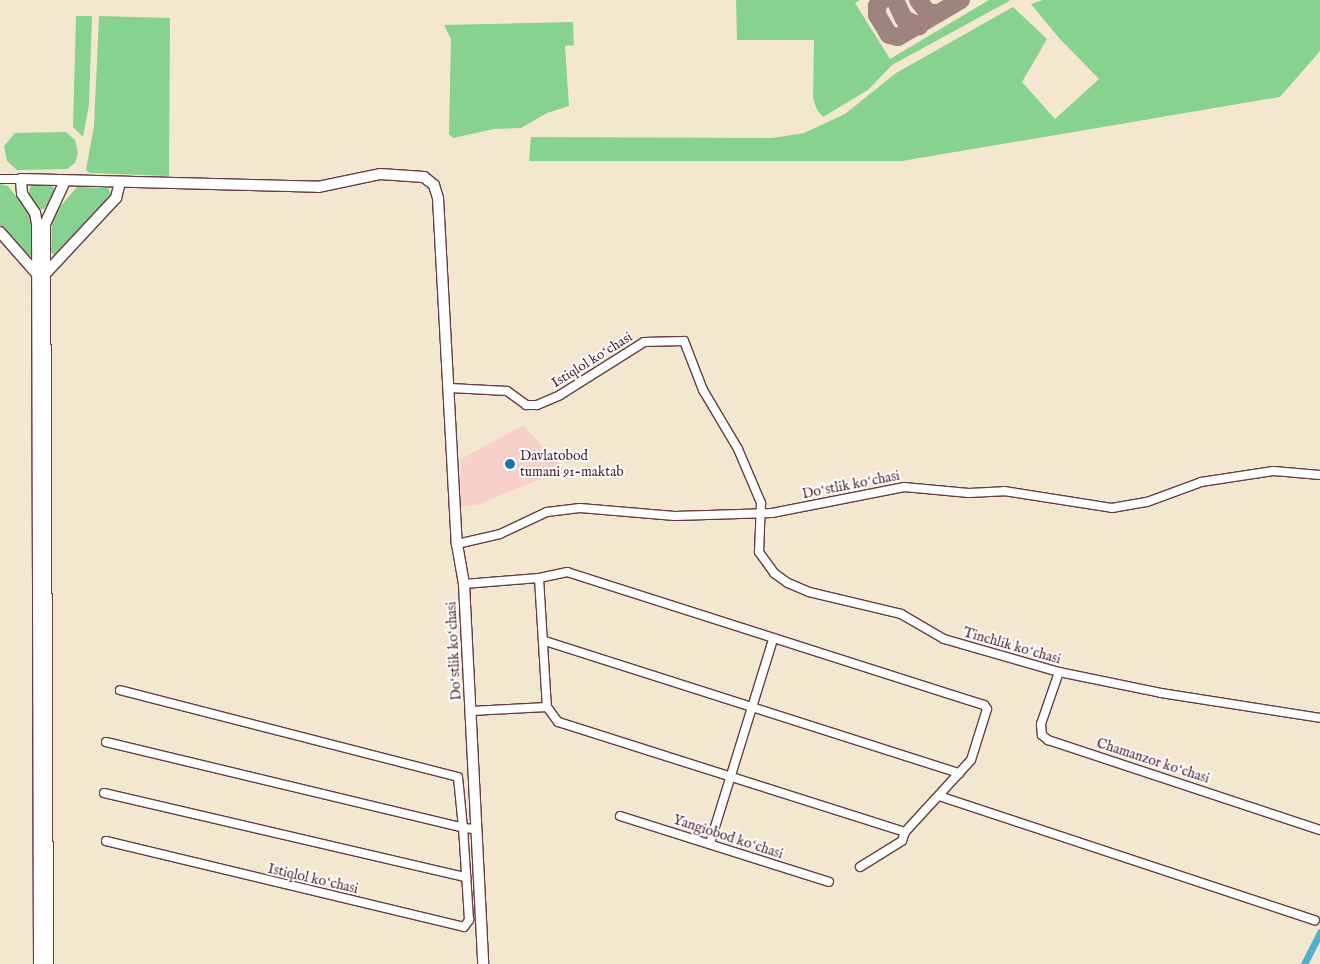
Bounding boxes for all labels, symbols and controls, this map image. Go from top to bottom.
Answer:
street label: Istiqlol koʻchasi [548,328,636,392]
place label: Davlatobod tumani 91-maktab [520,448,624,481]
marker: Davlatobod tumani 91-maktab [504,458,516,470]
street label: Doʻstlik koʻchasi [801,467,901,503]
street label: Doʻstlik koʻchasi [443,601,465,701]
street label: Tinchlik koʻchasi [961,624,1063,668]
street label: Chamanzor koʻchasi [1094,735,1212,787]
street label: Yangiobod koʻchasi [671,811,785,863]
street label: Istiqlol koʻchasi [266,860,360,898]

